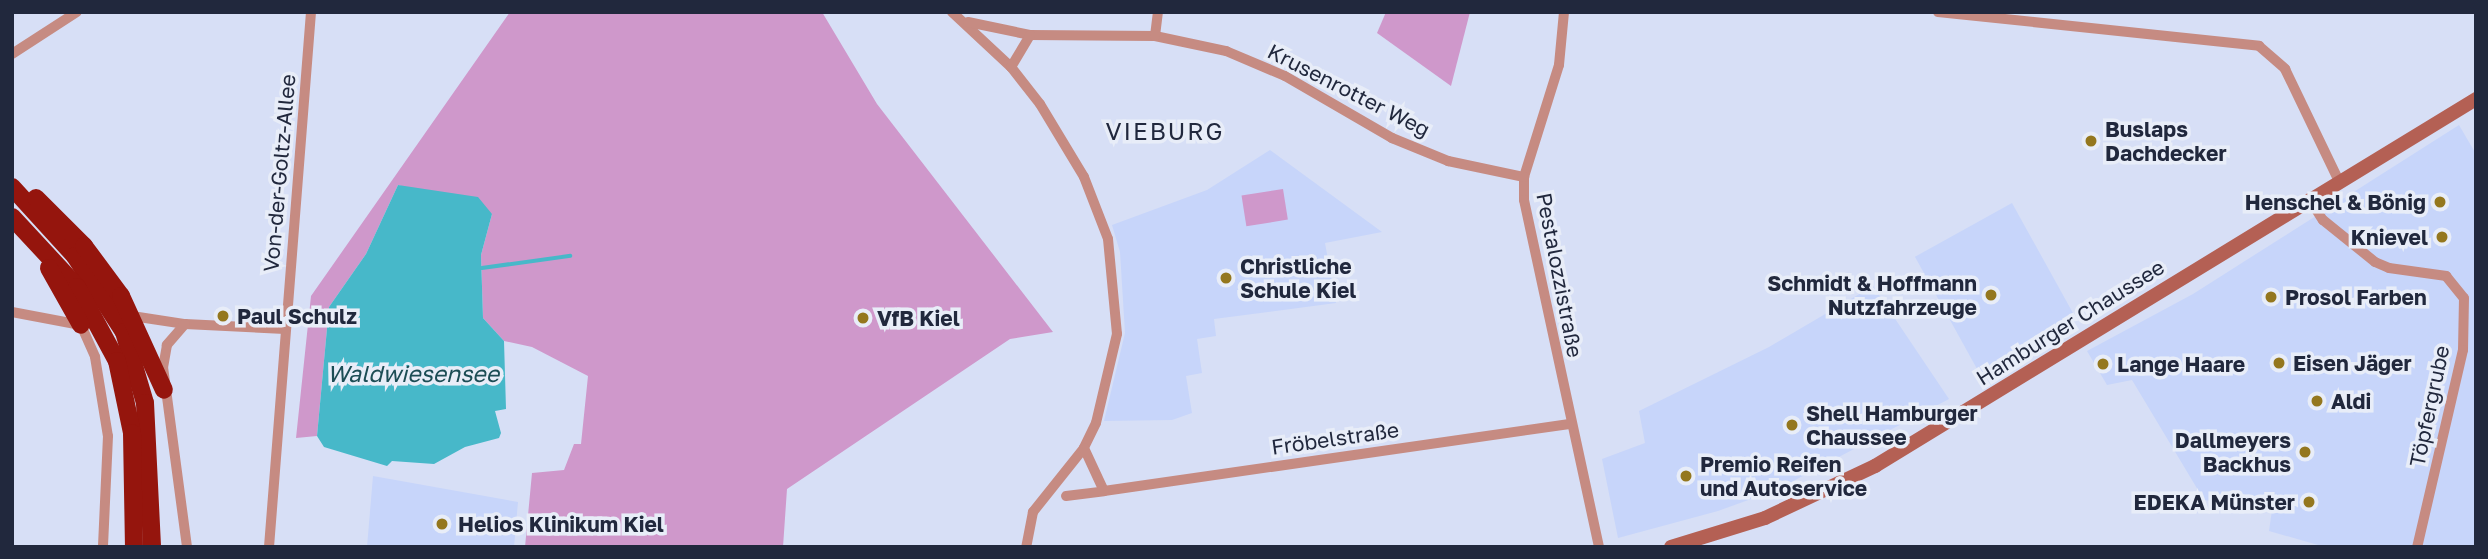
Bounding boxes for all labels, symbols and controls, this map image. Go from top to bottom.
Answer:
street label: Krusenrotter Weg [1264,38,1434,142]
street label: Von-der-Goltz-Allee [258,73,300,273]
place label: Buslaps Dachdecker [2105,116,2227,166]
district label: VIEBURG [1106,117,1224,145]
marker: Buslaps Dachdecker [2083,133,2099,149]
place label: Henschel & Bönig [2245,189,2426,215]
street label: Pestalozzistraße [1532,191,1588,359]
marker: Henschel & Bönig [2432,194,2448,210]
place label: Knievel [2351,224,2428,250]
marker: Knievel [2434,229,2450,245]
place label: Christliche Schule Kiel [1240,253,1356,303]
street label: Hamburger Chaussee [1971,254,2169,390]
marker: Christliche Schule Kiel [1218,270,1234,286]
place label: Schmidt & Hoffmann Nutzfahrzeuge [1767,270,1977,320]
place label: Prosol Farben [2285,284,2427,310]
marker: Schmidt & Hoffmann Nutzfahrzeuge [1983,287,1999,303]
marker: Prosol Farben [2263,289,2279,305]
place label: Paul Schulz [237,303,357,329]
place label: VfB Kiel [877,305,960,331]
marker: Paul Schulz [215,308,231,324]
marker: VfB Kiel [855,310,871,326]
street label: Töpfergrube [2404,343,2454,469]
place label: Eisen Jäger [2293,350,2412,376]
place label: Lange Haare [2117,351,2245,377]
marker: Eisen Jäger [2271,355,2287,371]
marker: Lange Haare [2095,356,2111,372]
water label: Waldwiesensee [327,359,499,387]
place label: Aldi [2331,388,2371,414]
marker: Aldi [2309,393,2325,409]
place label: Shell Hamburger Chaussee [1806,400,1978,450]
street label: Fröbelstraße [1270,417,1400,459]
marker: Shell Hamburger Chaussee [1784,417,1800,433]
place label: Dallmeyers Backhus [2175,427,2291,477]
marker: Dallmeyers Backhus [2297,444,2313,460]
place label: Premio Reifen und Autoservice [1700,451,1867,501]
marker: Premio Reifen und Autoservice [1678,468,1694,484]
place label: EDEKA Münster [2134,489,2295,515]
marker: EDEKA Münster [2301,494,2317,510]
place label: Helios Klinikum Kiel [458,511,664,537]
marker: Helios Klinikum Kiel [432,514,452,534]

